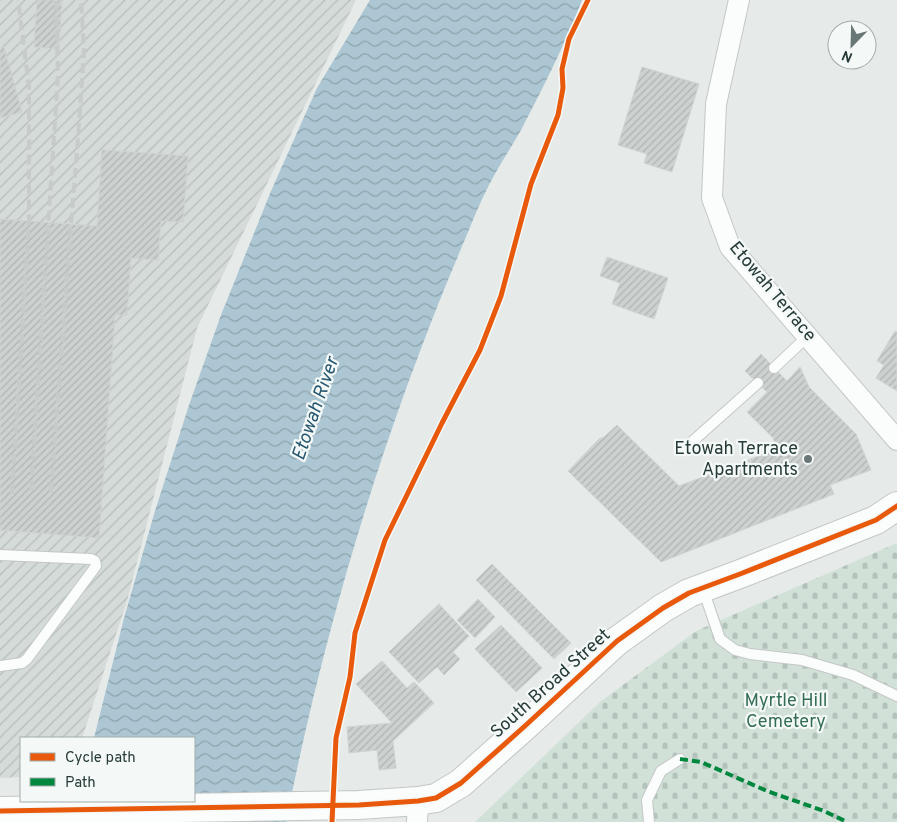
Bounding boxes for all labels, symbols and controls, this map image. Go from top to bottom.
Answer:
north arrow [827,20,877,70]
text: N [840,46,855,65]
street label: Etowah Terrace [723,237,821,347]
water label: Etowah River [287,353,345,464]
place label: Etowah Terrace Apartments [674,438,798,482]
marker: Etowah Terrace Apartments [802,453,814,465]
street label: South Broad Street [486,624,616,744]
park label: Myrtle Hill Cemetery [744,690,828,734]
legend [20,737,195,802]
text: Cycle path [65,749,136,768]
text: Path [65,774,96,793]

